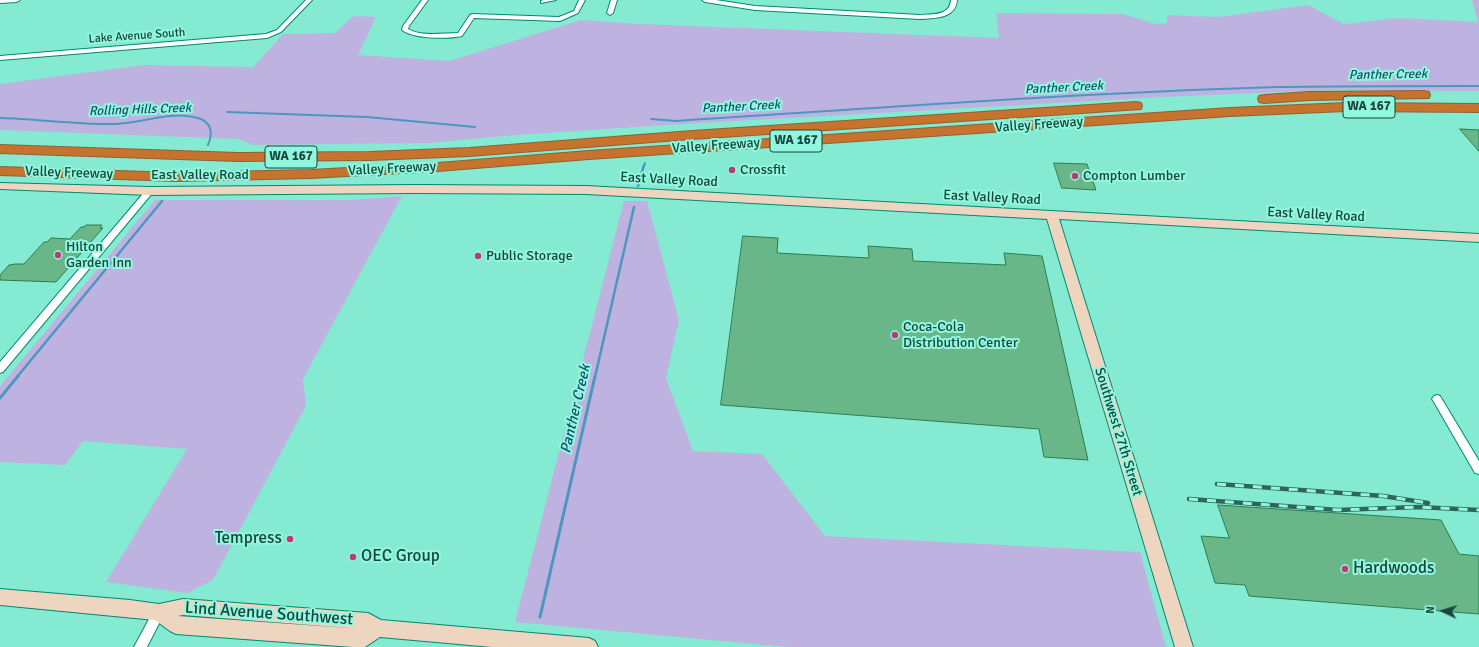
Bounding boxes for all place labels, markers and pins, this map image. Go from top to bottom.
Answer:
place label: Crossfit [740,162,786,178]
marker: Crossfit [727,165,737,175]
place label: Compton Lumber [1083,168,1185,184]
marker: Compton Lumber [1070,171,1080,181]
place label: Hilton Garden Inn [66,239,132,272]
place label: Public Storage [486,248,573,264]
marker: Hilton Garden Inn [53,250,63,260]
marker: Public Storage [473,251,483,261]
place label: Coca-Cola Distribution Center [903,319,1018,352]
marker: Coca-Cola Distribution Center [890,330,900,340]
place label: Tempress [215,529,282,549]
marker: Tempress [285,534,295,544]
place label: OEC Group [361,547,440,567]
marker: OEC Group [348,552,358,562]
place label: Hardwoods [1353,559,1434,579]
marker: Hardwoods [1340,564,1350,574]

